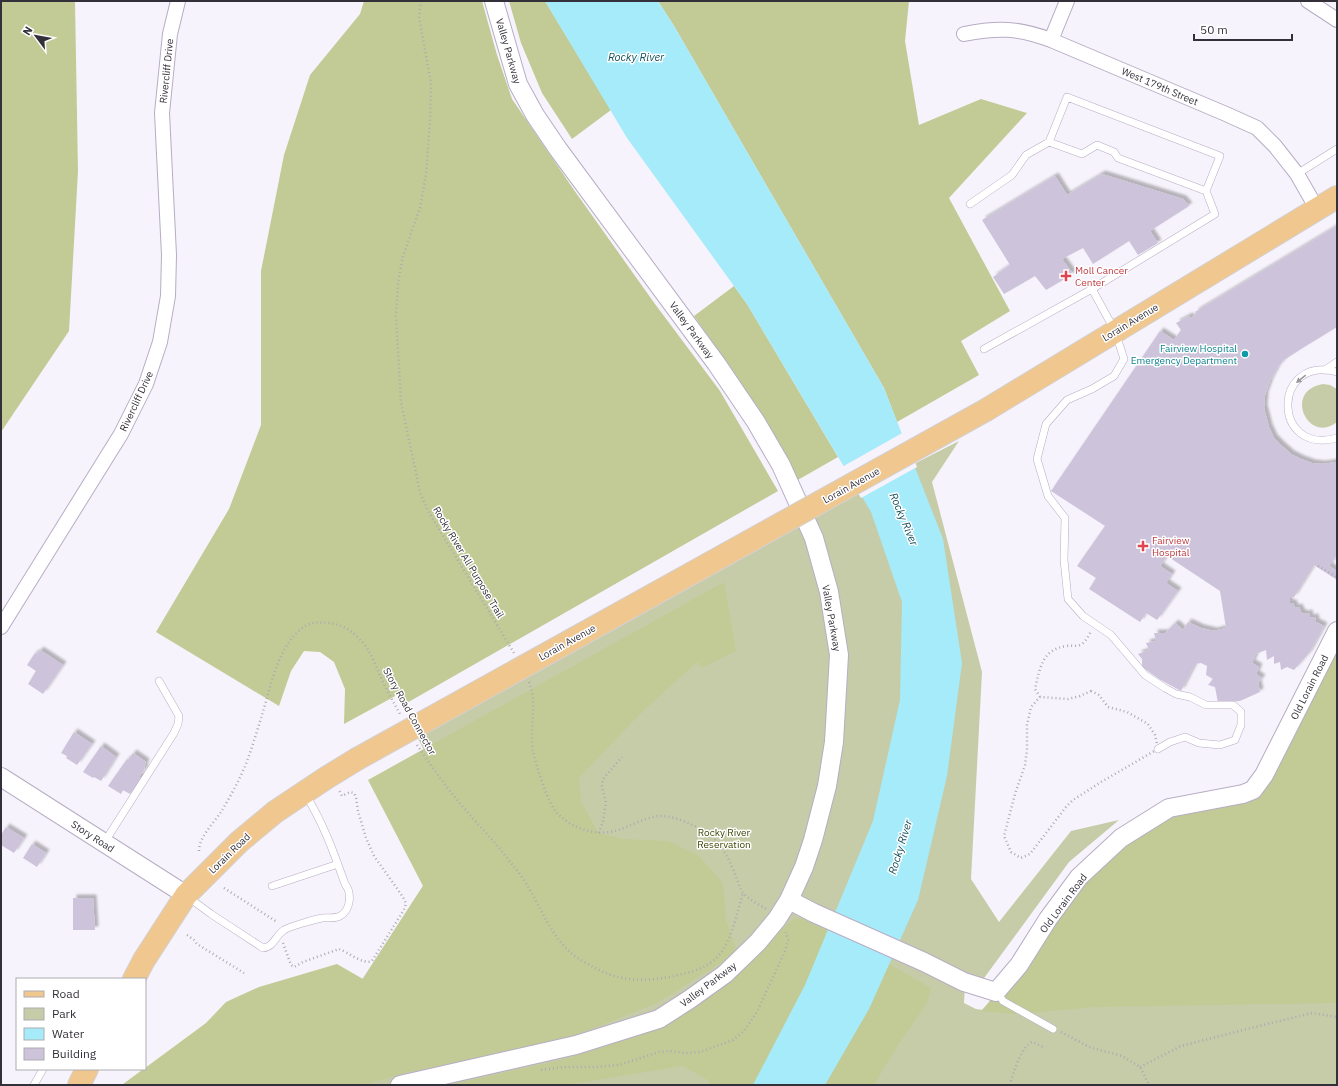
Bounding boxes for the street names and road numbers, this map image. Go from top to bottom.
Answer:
street label: Valley Parkway [493,17,524,85]
street label: Rivercliff Drive [157,37,176,104]
street label: West 179th Street [1120,64,1200,109]
street label: Valley Parkway [667,299,717,361]
street label: Lorain Avenue [1100,300,1161,344]
street label: Rivercliff Drive [117,368,156,433]
street label: Lorain Avenue [820,464,883,506]
street label: Rocky River All Purpose Trail [430,504,507,621]
street label: Valley Parkway [819,584,844,652]
street label: Lorain Avenue [536,621,599,663]
street label: Old Lorain Road [1288,653,1331,722]
street label: Story Road Connector [380,665,439,757]
street label: Story Road [69,818,117,855]
street label: Lorain Road [206,830,253,876]
street label: Old Lorain Road [1037,871,1090,936]
street label: Valley Parkway [677,959,739,1010]

